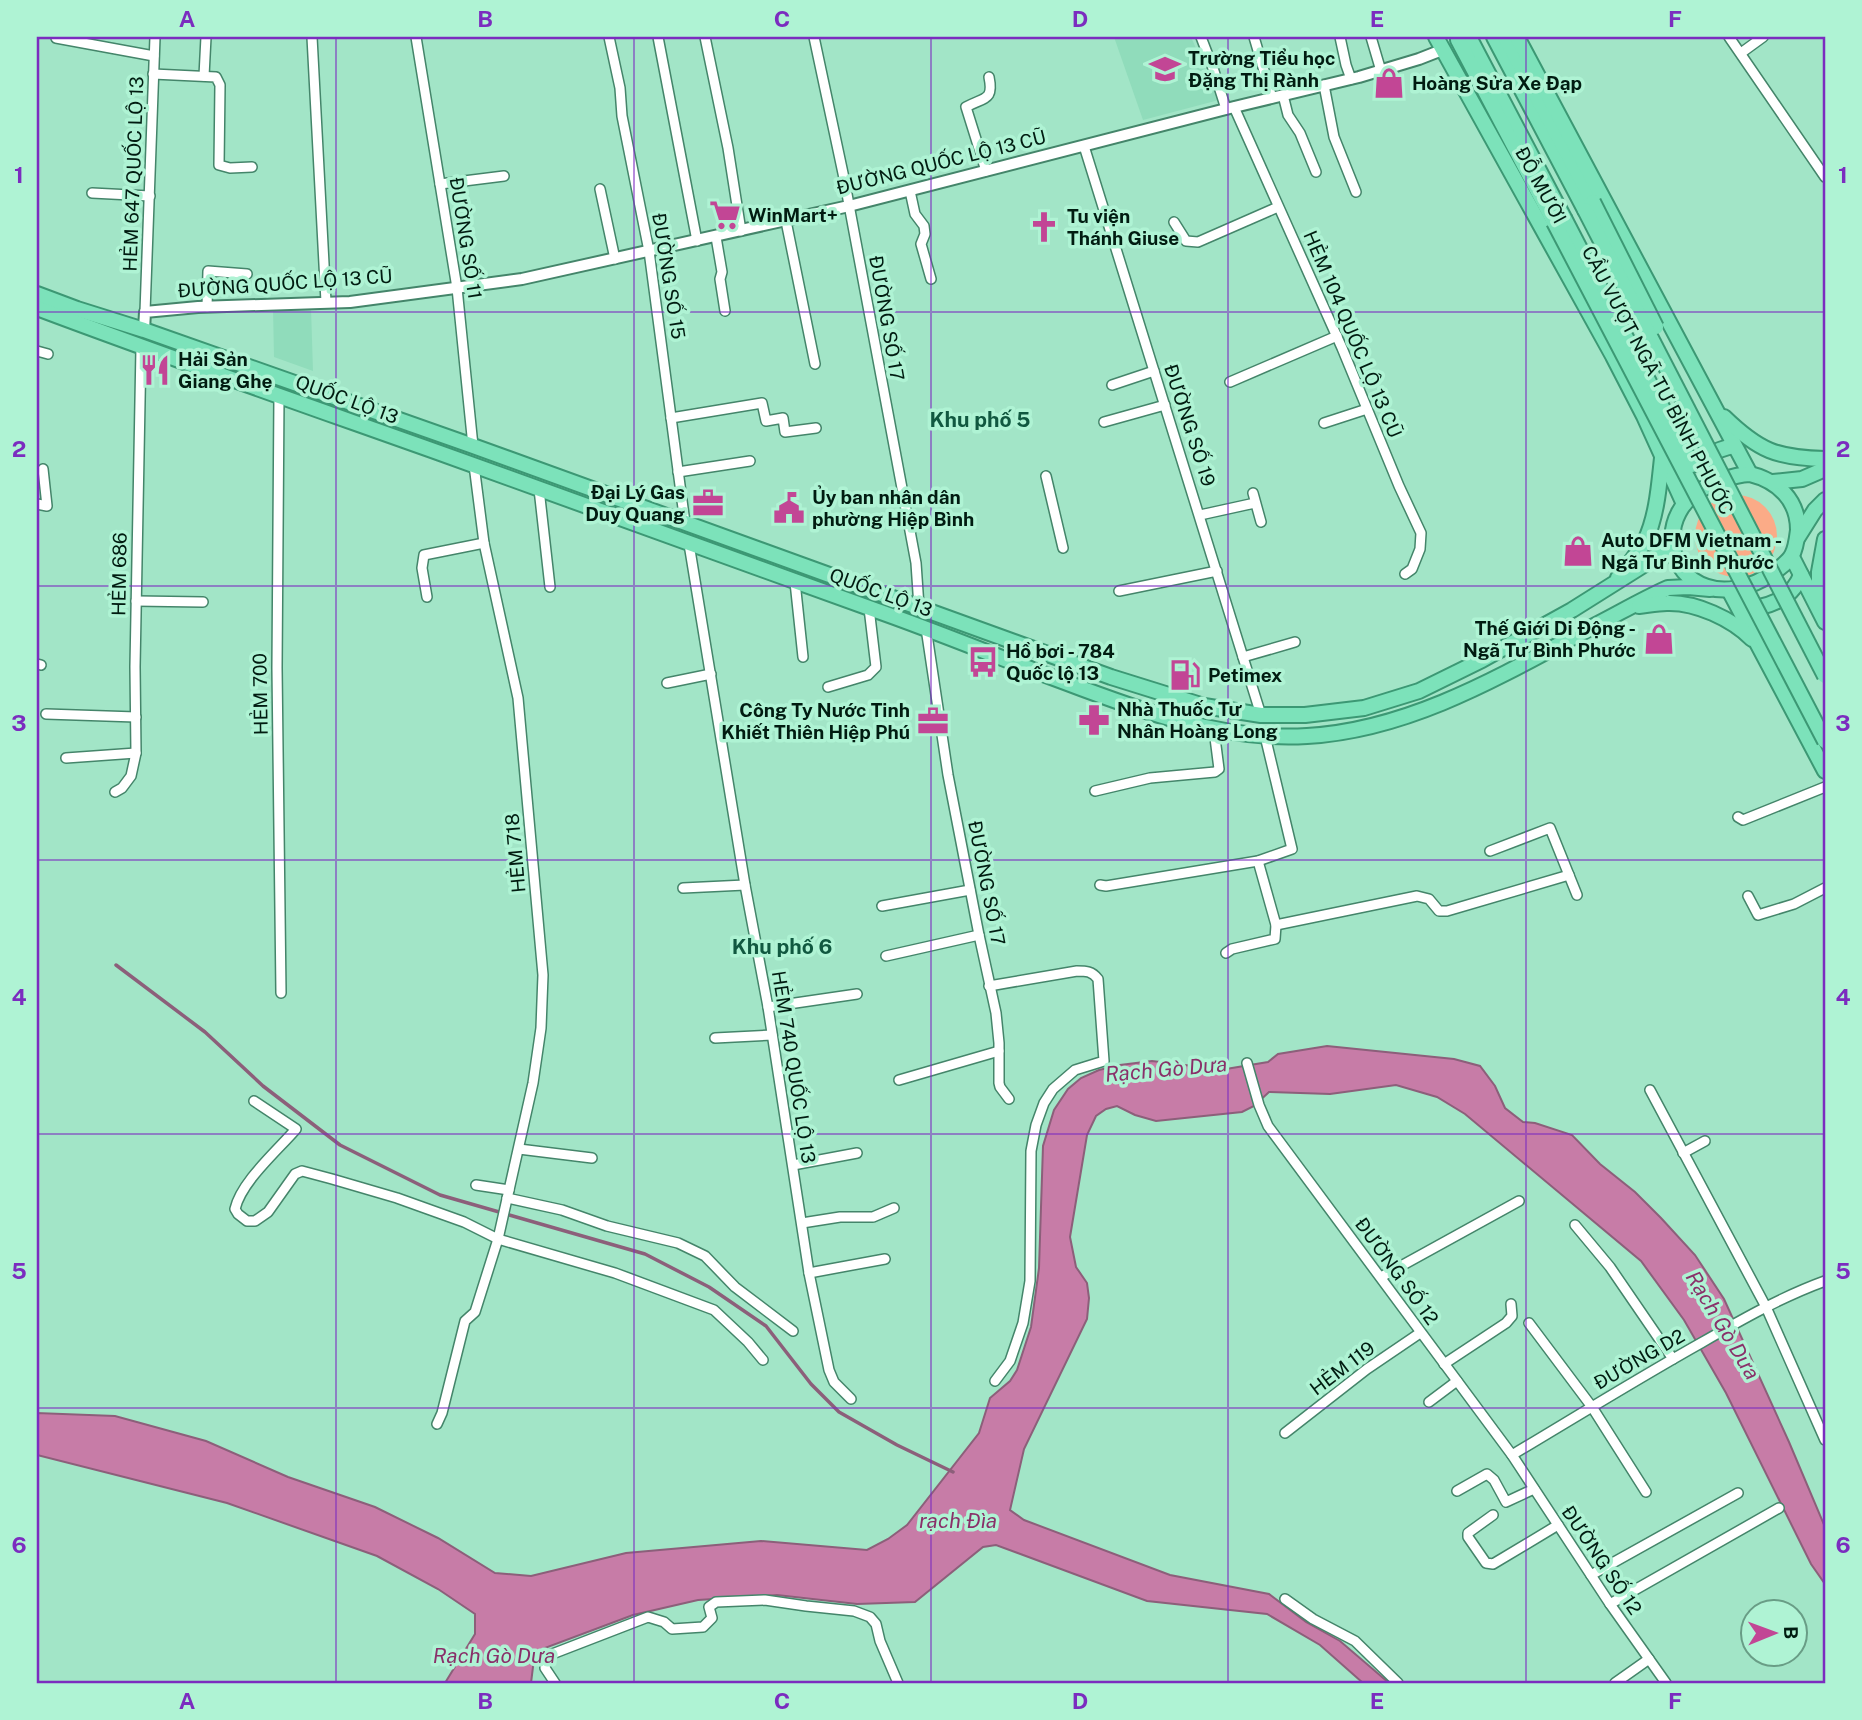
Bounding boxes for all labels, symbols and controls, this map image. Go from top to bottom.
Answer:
text: A [179,5,196,32]
text: B [477,5,493,32]
text: C [774,5,790,32]
text: D [1072,5,1088,32]
text: E [1370,5,1384,32]
text: F [1668,5,1682,32]
place label: Trường Tiểu học Đặng Thị Rành [1188,47,1335,91]
school or university icon: Trường Tiểu học Đặng Thị Rành [1148,52,1182,86]
shop icon: Hoàng Sửa Xe Đạp [1372,66,1406,100]
place label: Hoàng Sửa Xe Đạp [1412,72,1582,94]
street label: HẺM 647 QUỐC LỘ 13 [117,76,147,272]
street label: ĐƯỜNG QUỐC LỘ 13 CŨ [833,123,1048,199]
street label: ĐỖ MƯỜI [1511,141,1574,227]
text: 1 [14,161,24,188]
text: 1 [1838,161,1848,188]
street label: ĐƯỜNG SỐ 11 [446,175,488,301]
supermarket icon: WinMart+ [708,198,742,232]
place label: WinMart+ [748,204,838,226]
place label: Tu viện Thánh Giuse [1067,205,1179,249]
church icon: Tu viện Thánh Giuse [1027,210,1061,244]
street label: ĐƯỜNG SỐ 15 [648,211,692,341]
street label: HẺM 104 QUỐC LỘ 13 CŨ [1299,227,1408,441]
street label: CẦU VƯỢT NGÃ TƯ BÌNH PHƯỚC [1578,241,1740,518]
street label: ĐƯỜNG SỐ 17 [865,253,911,382]
street label: ĐƯỜNG QUỐC LỘ 13 CŨ [177,263,393,301]
place label: Hải Sản Giang Ghẹ [178,348,272,392]
restaurant icon: Hải Sản Giang Ghẹ [138,353,172,387]
street label: ĐƯỜNG SỐ 19 [1160,360,1222,489]
street label: QUỐC LỘ 13 [293,368,402,428]
district label: Khu phố 5 [930,407,1030,432]
text: 2 [12,435,26,462]
text: 2 [1836,435,1850,462]
place label: Đại Lý Gas Duy Quang [585,481,685,525]
place label: Ủy ban nhân dân phường Hiệp Bình [812,485,974,530]
office icon: Đại Lý Gas Duy Quang [691,486,725,520]
public building icon: Ủy ban nhân dân phường Hiệp Bình [772,491,806,525]
place label: Auto DFM Vietnam - Ngã Tư Bình Phước [1601,529,1782,573]
street label: HẺM 686 [106,532,131,616]
shop icon: Auto DFM Vietnam - Ngã Tư Bình Phước [1561,534,1595,568]
street label: QUỐC LỘ 13 [827,561,936,621]
place label: Thế Giới Di Động - Ngã Tư Bình Phước [1463,617,1636,661]
shop icon: Thế Giới Di Động - Ngã Tư Bình Phước [1642,622,1676,656]
place label: Hồ bơi - 784 Quốc lộ 13 [1006,640,1115,684]
bus stop icon: Hồ bơi - 784 Quốc lộ 13 [966,645,1000,679]
street label: HẺM 700 [247,653,272,735]
fuel station icon: Petimex [1168,658,1202,692]
place label: Petimex [1208,664,1282,686]
place label: Nhà Thuốc Tư Nhân Hoàng Long [1117,698,1278,742]
place label: Công Ty Nước Tinh Khiết Thiên Hiệp Phú [721,699,910,743]
pharmacy icon: Nhà Thuốc Tư Nhân Hoàng Long [1077,703,1111,737]
office icon: Công Ty Nước Tinh Khiết Thiên Hiệp Phú [916,704,950,738]
text: 3 [11,709,27,736]
text: 3 [1835,709,1851,736]
street label: HẺM 718 [500,812,529,894]
street label: ĐƯỜNG SỐ 17 [964,818,1012,947]
district label: Khu phố 6 [732,934,832,959]
street label: HẺM 740 QUỐC LỘ 13 [768,969,822,1165]
text: 4 [11,983,27,1010]
text: 4 [1835,983,1851,1010]
water label: Rạch Gò Dưa [1104,1051,1228,1087]
street label: ĐƯỜNG SỐ 12 [1351,1212,1445,1329]
text: 5 [11,1257,27,1284]
text: 5 [1835,1257,1851,1284]
water label: Rạch Gò Dưa [1681,1266,1765,1384]
street label: ĐƯỜNG D2 [1590,1324,1688,1394]
street label: HẺM 119 [1305,1336,1379,1399]
street label: ĐƯỜNG SỐ 12 [1557,1500,1648,1619]
water label: rạch Đìa [919,1508,997,1533]
text: 6 [11,1531,27,1558]
text: 6 [1835,1531,1851,1558]
north arrow [1740,1598,1810,1668]
text: B [1780,1626,1802,1639]
water label: Rạch Gò Dưa [433,1643,555,1668]
text: A [179,1687,196,1714]
text: B [477,1687,493,1714]
text: C [774,1687,790,1714]
text: D [1072,1687,1088,1714]
text: E [1370,1687,1384,1714]
text: F [1668,1687,1682,1714]

